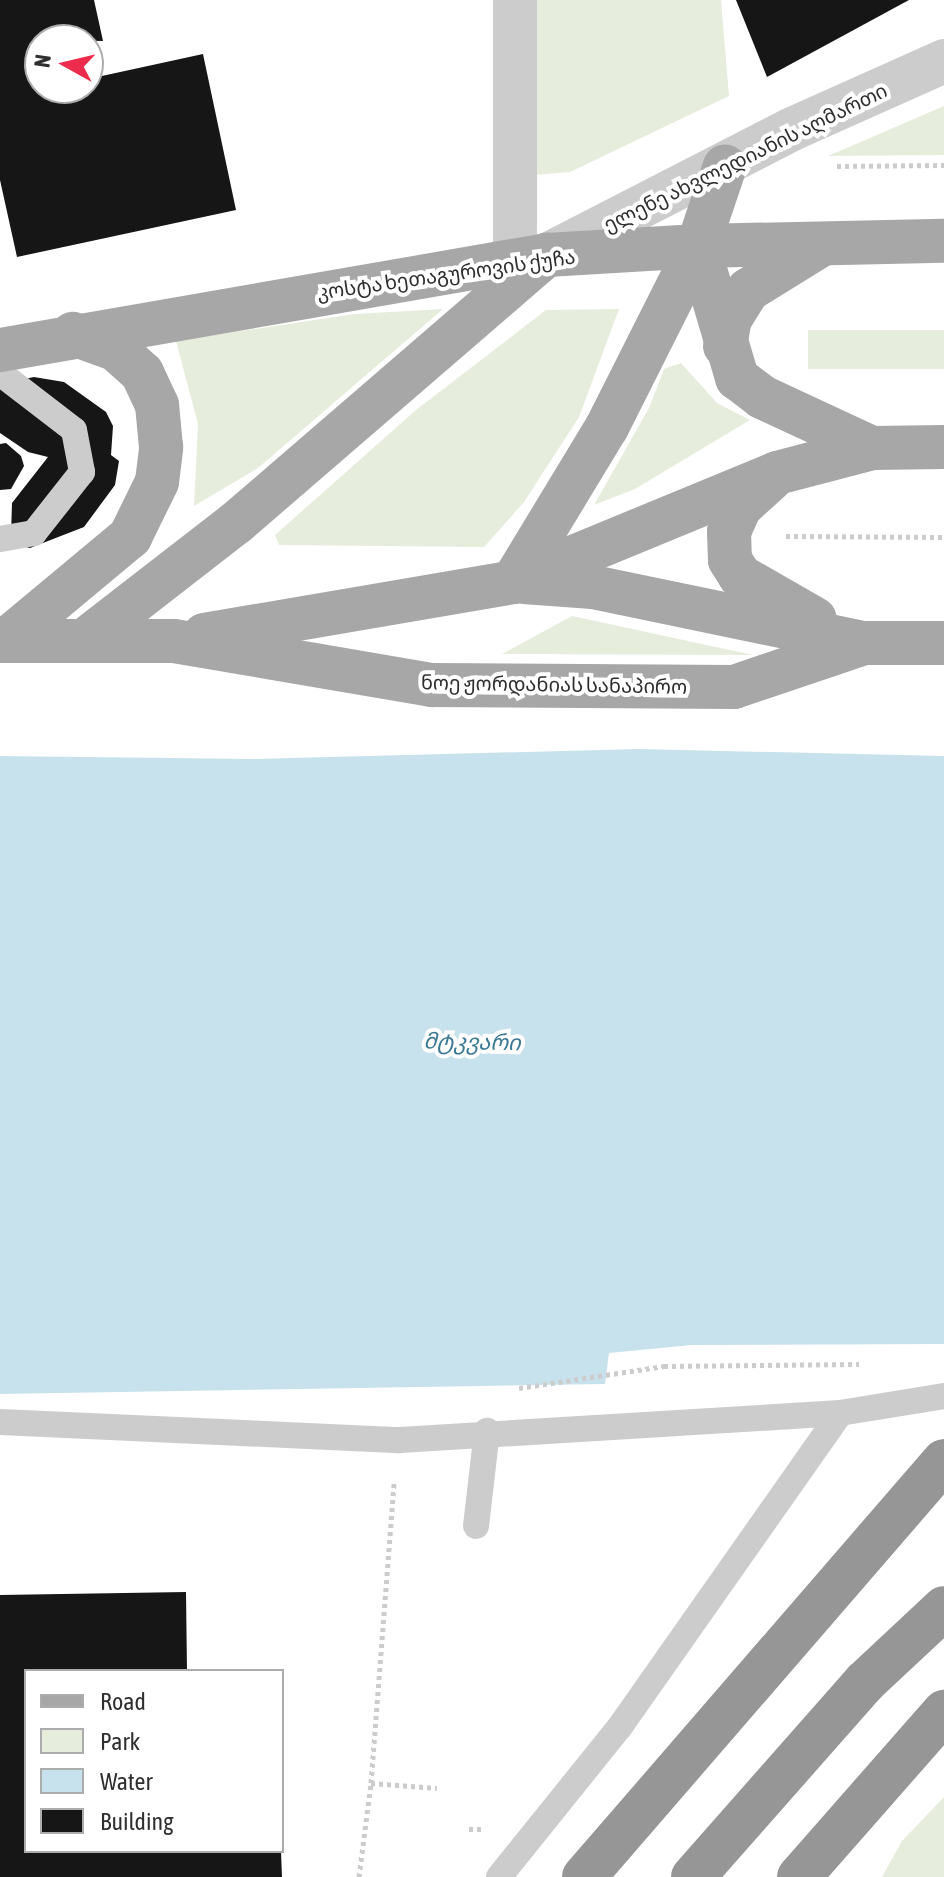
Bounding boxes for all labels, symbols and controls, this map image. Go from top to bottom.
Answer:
north arrow [24,24,104,104]
text: N [28,53,56,69]
street label: ელენე ახვლედიანის აღმართი [599,78,891,236]
street label: კოსტა ხეთაგუროვის ქუჩა [315,244,577,304]
street label: ნოე ჟორდანიას სანაპირო [421,670,687,698]
water label: მტკვარი [423,1028,521,1056]
legend [24,1669,284,1853]
text: Road [100,1688,146,1715]
text: Park [100,1728,140,1755]
text: Water [100,1768,153,1795]
text: Building [100,1808,173,1835]

